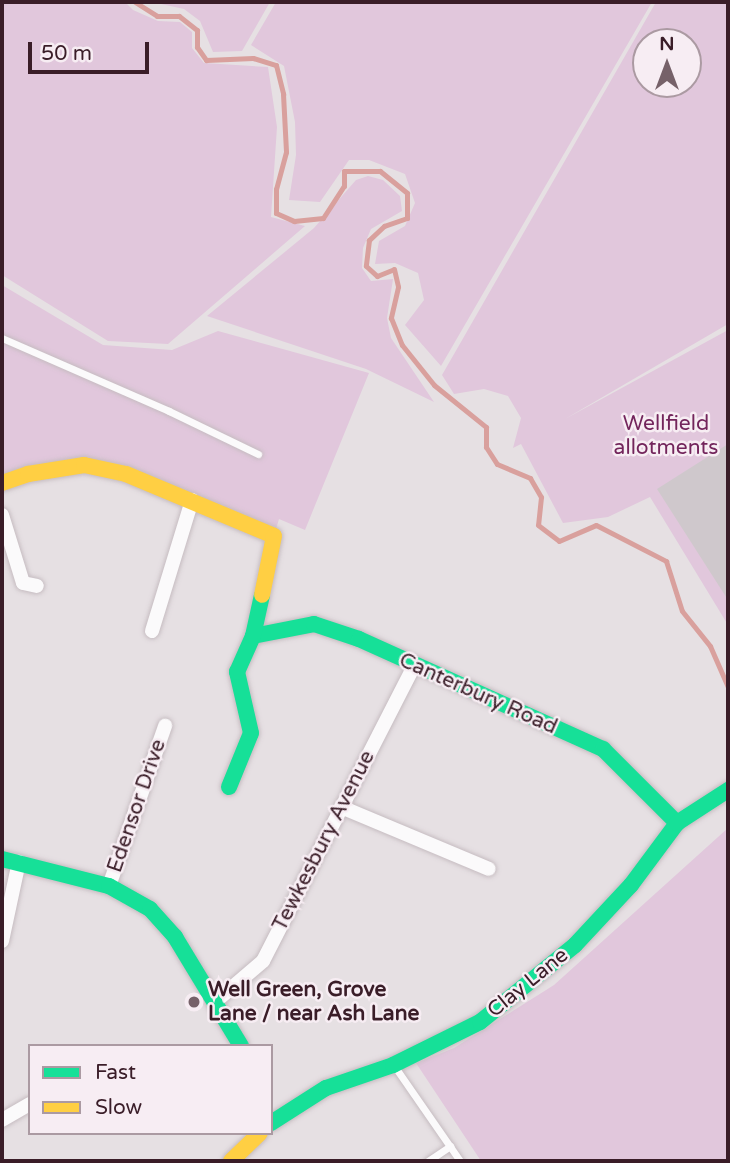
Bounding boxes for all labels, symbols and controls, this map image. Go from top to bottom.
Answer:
scale bar [32,28,152,72]
north arrow [632,28,702,98]
text: N [659,33,675,55]
text: 50 m [41,41,92,66]
park label: Wellfield allotments [614,411,718,461]
street label: Canterbury Road [395,648,561,740]
street label: Edensor Drive [102,736,172,876]
street label: Tewkesbury Avenue [268,747,380,935]
street label: Clay Lane [482,943,574,1023]
place label: Well Green, Grove Lane / near Ash Lane [208,977,419,1027]
marker: Well Green, Grove Lane / near Ash Lane [186,994,202,1010]
legend [28,1044,273,1135]
text: Fast [95,1060,136,1085]
text: Slow [95,1095,142,1120]

